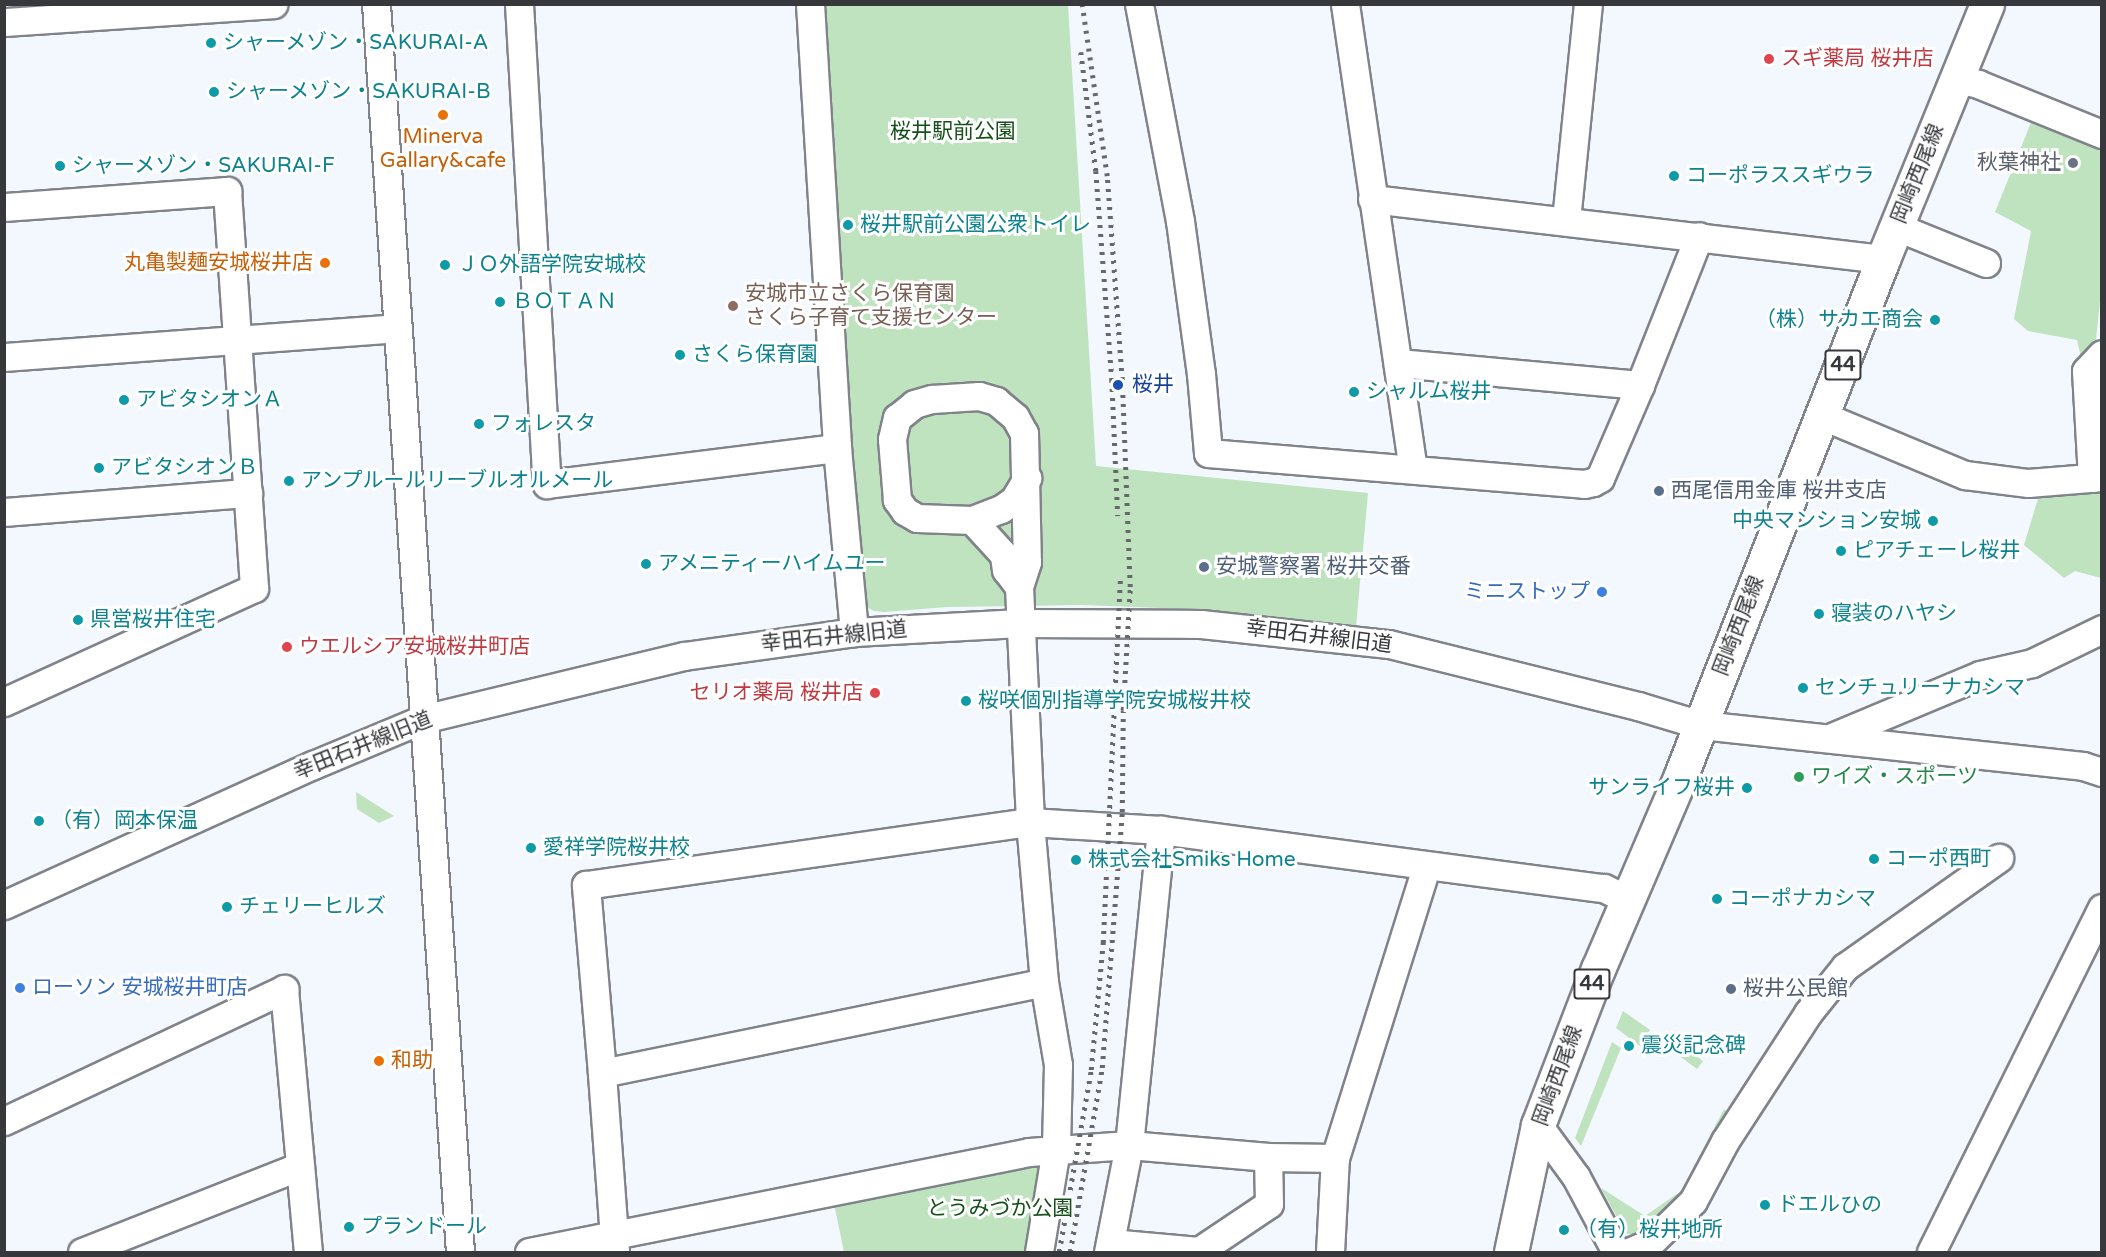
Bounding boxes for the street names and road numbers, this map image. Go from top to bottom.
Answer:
street label: 岡崎西尾線 [1887,121,1949,227]
road number: 44 [1824,348,1862,382]
street label: 岡崎西尾線 [1708,572,1770,680]
street label: 幸田石井線旧道 [1245,616,1393,658]
street label: 幸田石井線旧道 [760,617,908,657]
street label: 幸田石井線旧道 [290,707,436,785]
road number: 44 [1572,967,1612,1001]
street label: 岡崎西尾線 [1528,1022,1588,1130]

